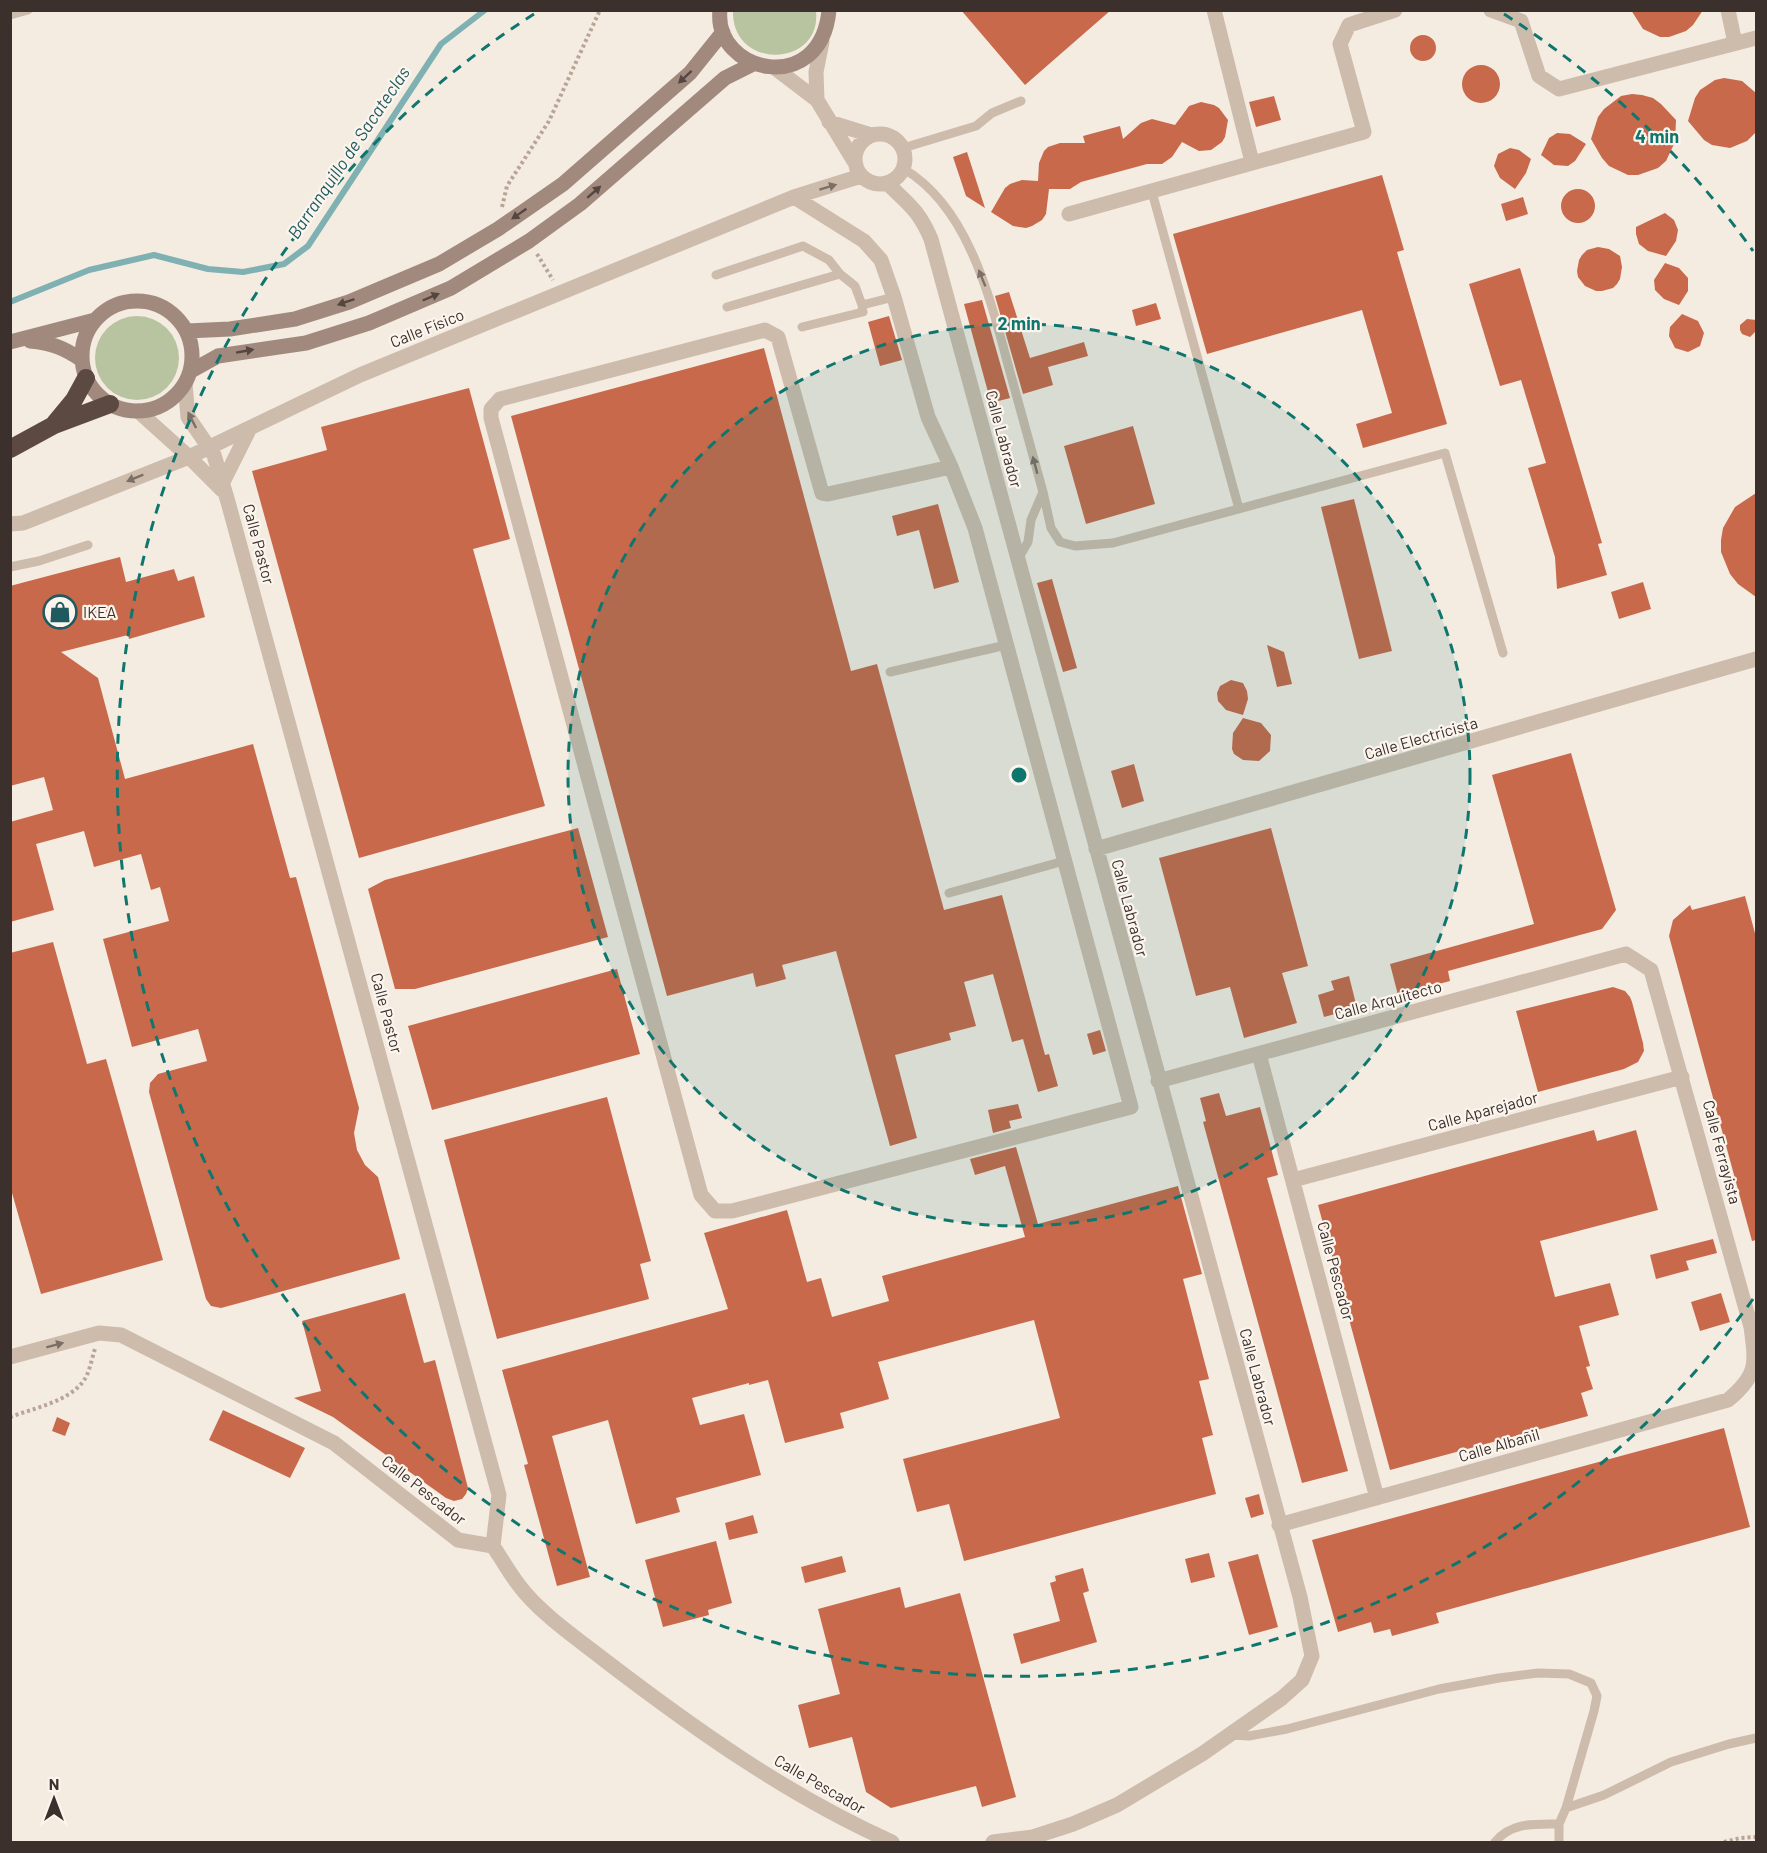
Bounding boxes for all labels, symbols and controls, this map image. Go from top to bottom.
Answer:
water label: Barranquillo de Sacateclas [282,62,414,243]
one-way arrow [678,70,693,84]
text: 4 min [1635,125,1679,147]
one-way arrow [819,182,837,191]
one-way arrow [586,185,602,198]
one-way arrow [512,208,528,220]
one-way arrow [976,268,986,286]
one-way arrow [422,292,440,302]
one-way arrow [337,298,355,308]
street label: Calle Físico [387,304,467,351]
text: 2 min [997,312,1041,334]
one-way arrow [235,347,254,356]
street label: Calle Labrador [982,388,1027,490]
one-way arrow [188,412,197,429]
one-way arrow [1030,456,1040,474]
one-way arrow [126,474,144,483]
street label: Calle Pastor [240,502,279,586]
shop icon: IKEA [42,594,78,630]
place label: IKEA [83,602,117,621]
street label: Calle Electricista [1362,712,1480,763]
centre of rings [1009,765,1029,785]
street label: Calle Labrador [1108,857,1153,959]
street label: Calle Pastor [368,971,407,1055]
street label: Calle Arquitecto [1332,976,1444,1023]
street label: Calle Aparejador [1426,1087,1540,1134]
street label: Calle Ferrayista [1700,1098,1745,1206]
street label: Calle Pescador [1314,1219,1359,1323]
street label: Calle Labrador [1236,1326,1281,1428]
one-way arrow [46,1340,64,1349]
street label: Calle Albañil [1456,1424,1542,1465]
street label: Calle Pescador [378,1451,470,1529]
street label: Calle Pescador [771,1750,869,1817]
north arrow [24,1769,84,1829]
text: N [49,1774,59,1793]

